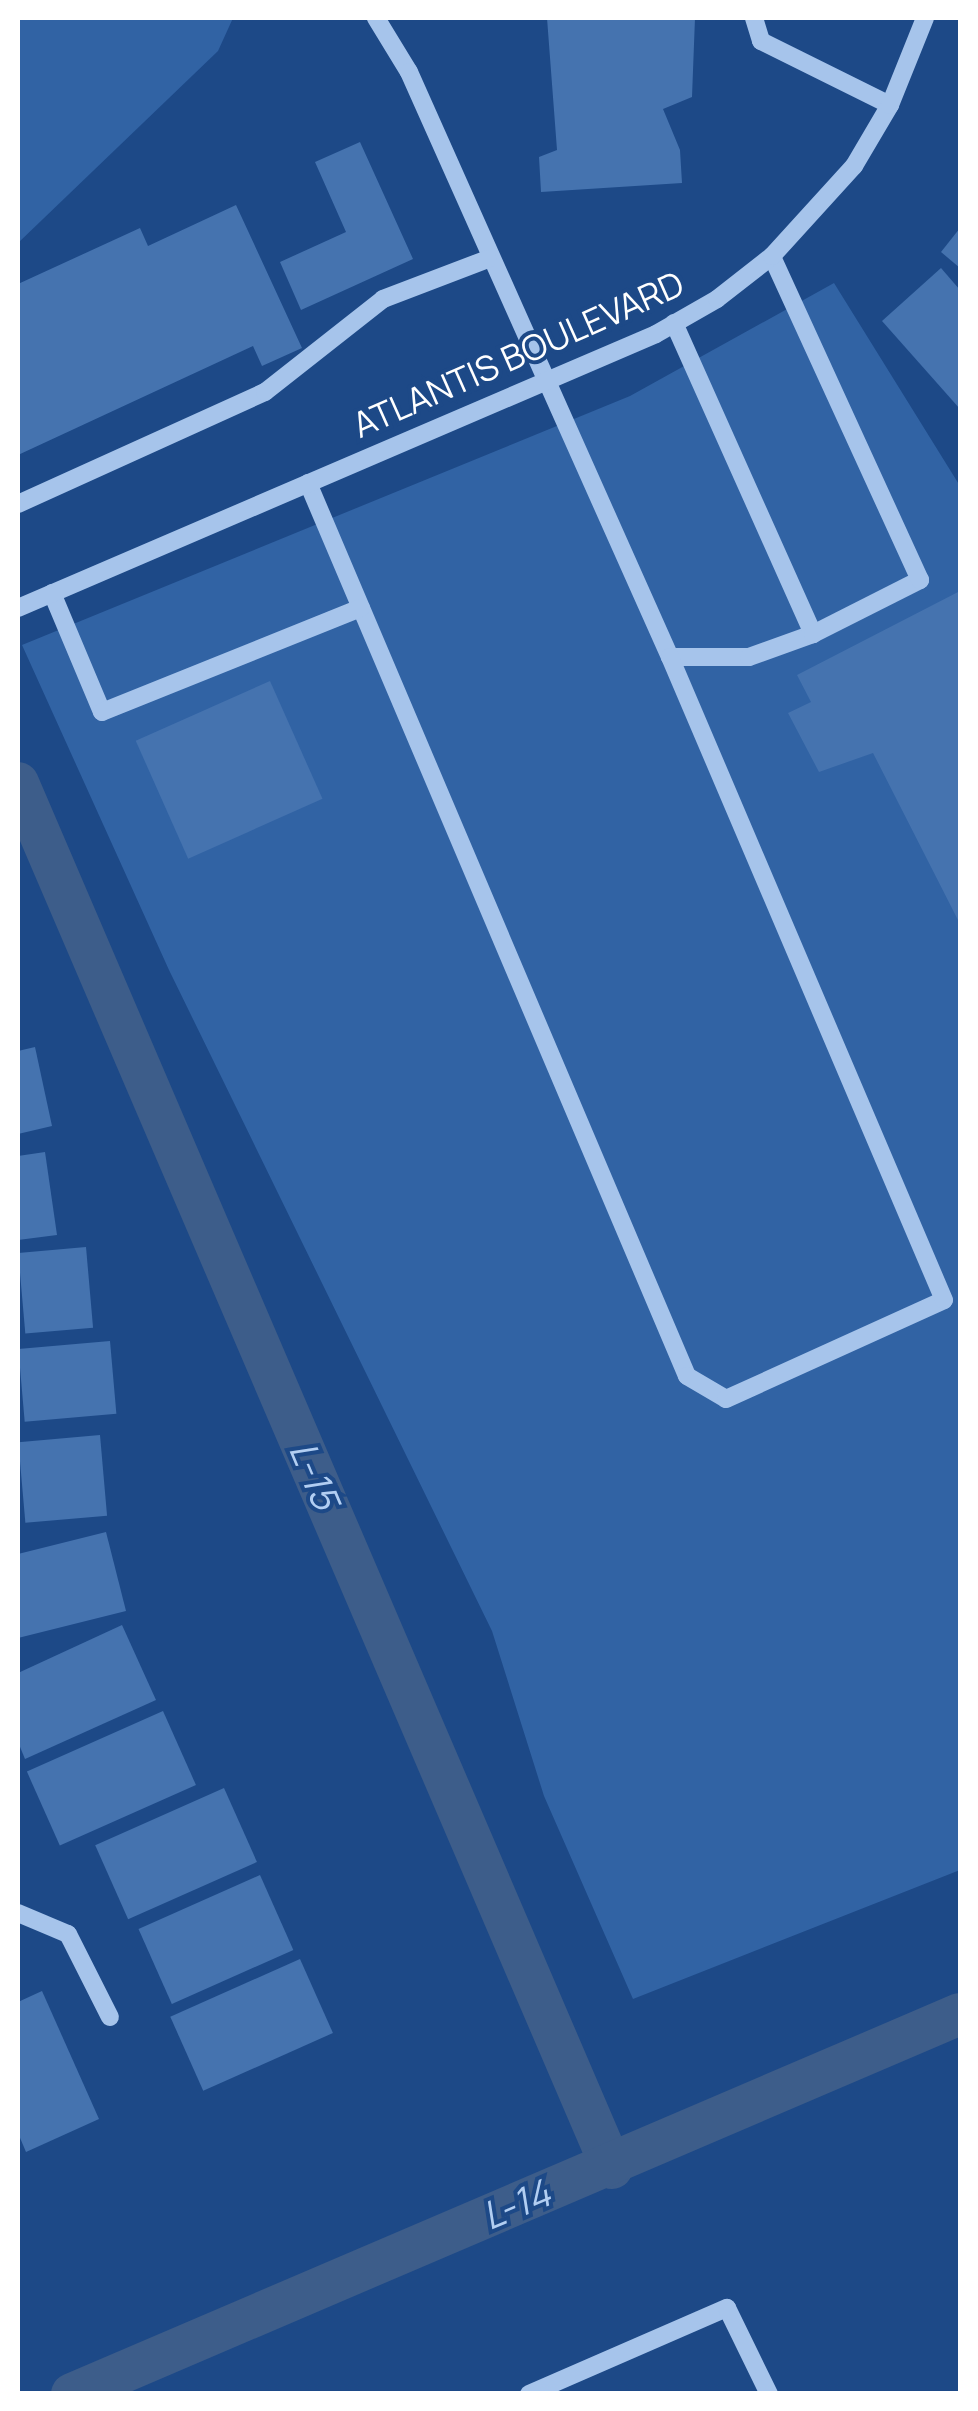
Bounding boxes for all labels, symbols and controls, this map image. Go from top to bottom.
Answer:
street label: ATLANTIS BOULEVARD [346,262,690,446]
water label: L-15 [281,1434,349,1516]
water label: L-14 [475,2169,557,2239]

